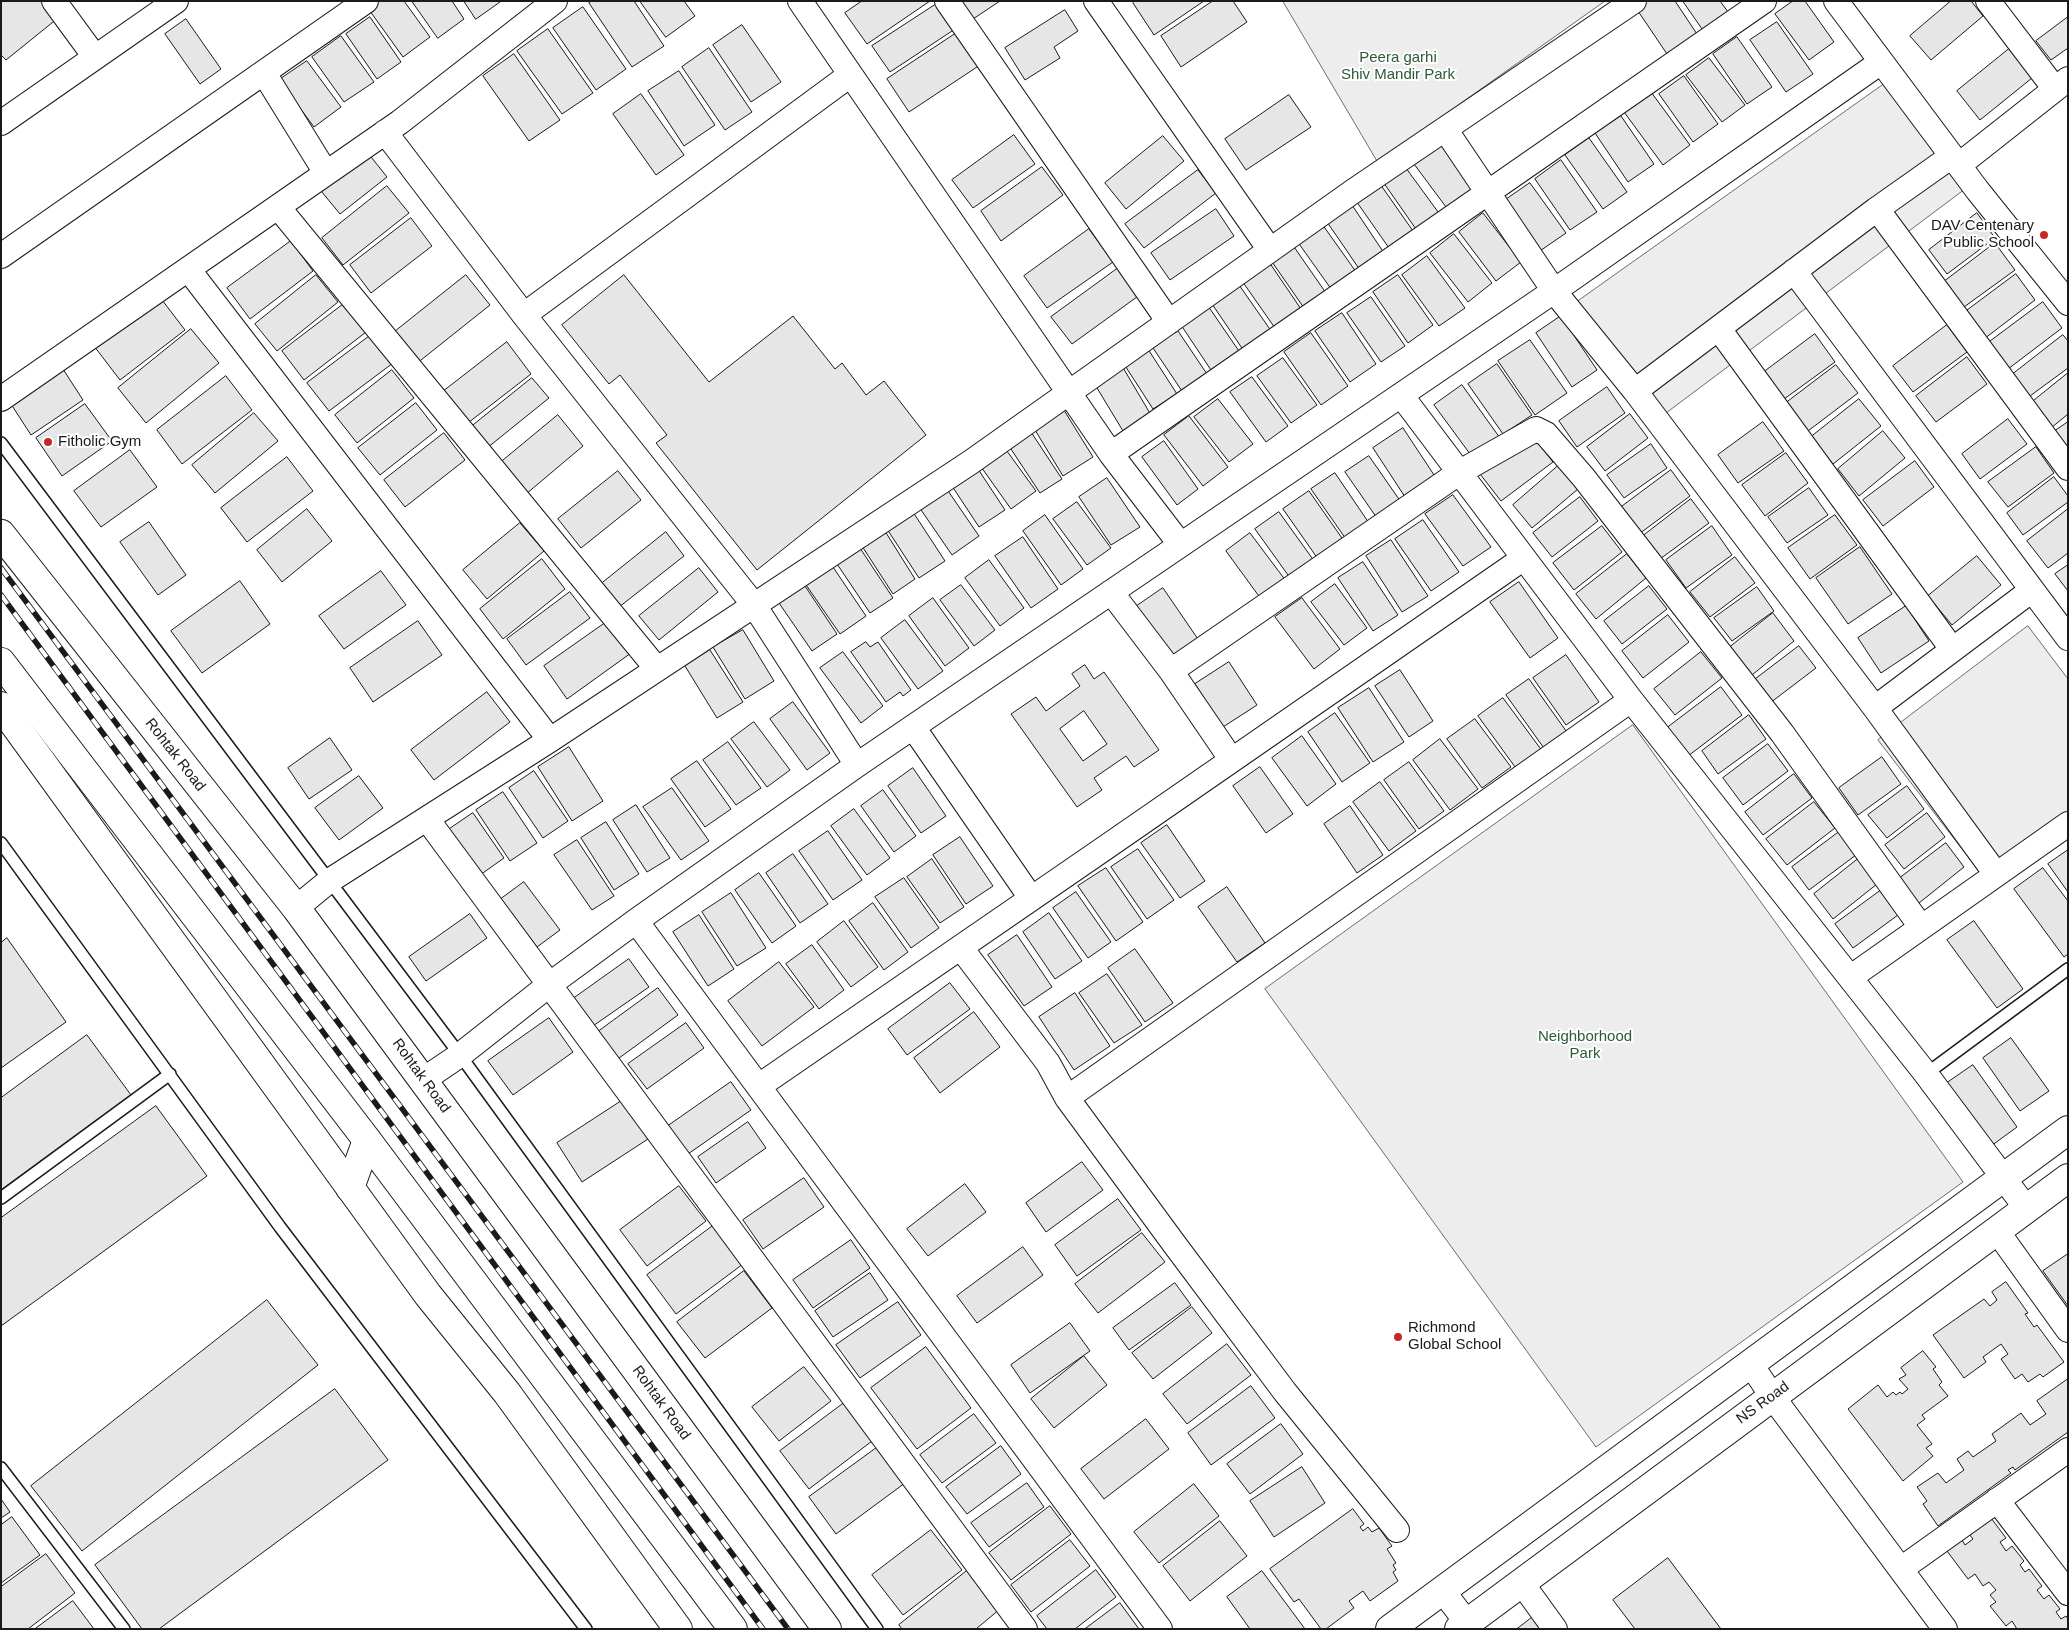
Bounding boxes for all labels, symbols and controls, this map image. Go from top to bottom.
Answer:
park label: Peera garhi Shiv Mandir Park [1341,49,1455,84]
place label: DAV Centenary Public School [1931,217,2034,252]
marker: DAV Centenary Public School [2038,229,2050,241]
place label: Fitholic Gym [58,433,141,451]
marker: Fitholic Gym [42,436,54,448]
street label: Rohtak Road [141,715,209,795]
park label: Neighborhood Park [1538,1028,1632,1063]
street label: Rohtak Road [388,1035,454,1117]
place label: Richmond Global School [1408,1319,1501,1354]
marker: Richmond Global School [1392,1331,1404,1343]
street label: Rohtak Road [628,1362,694,1444]
street label: NS Road [1733,1378,1793,1428]

